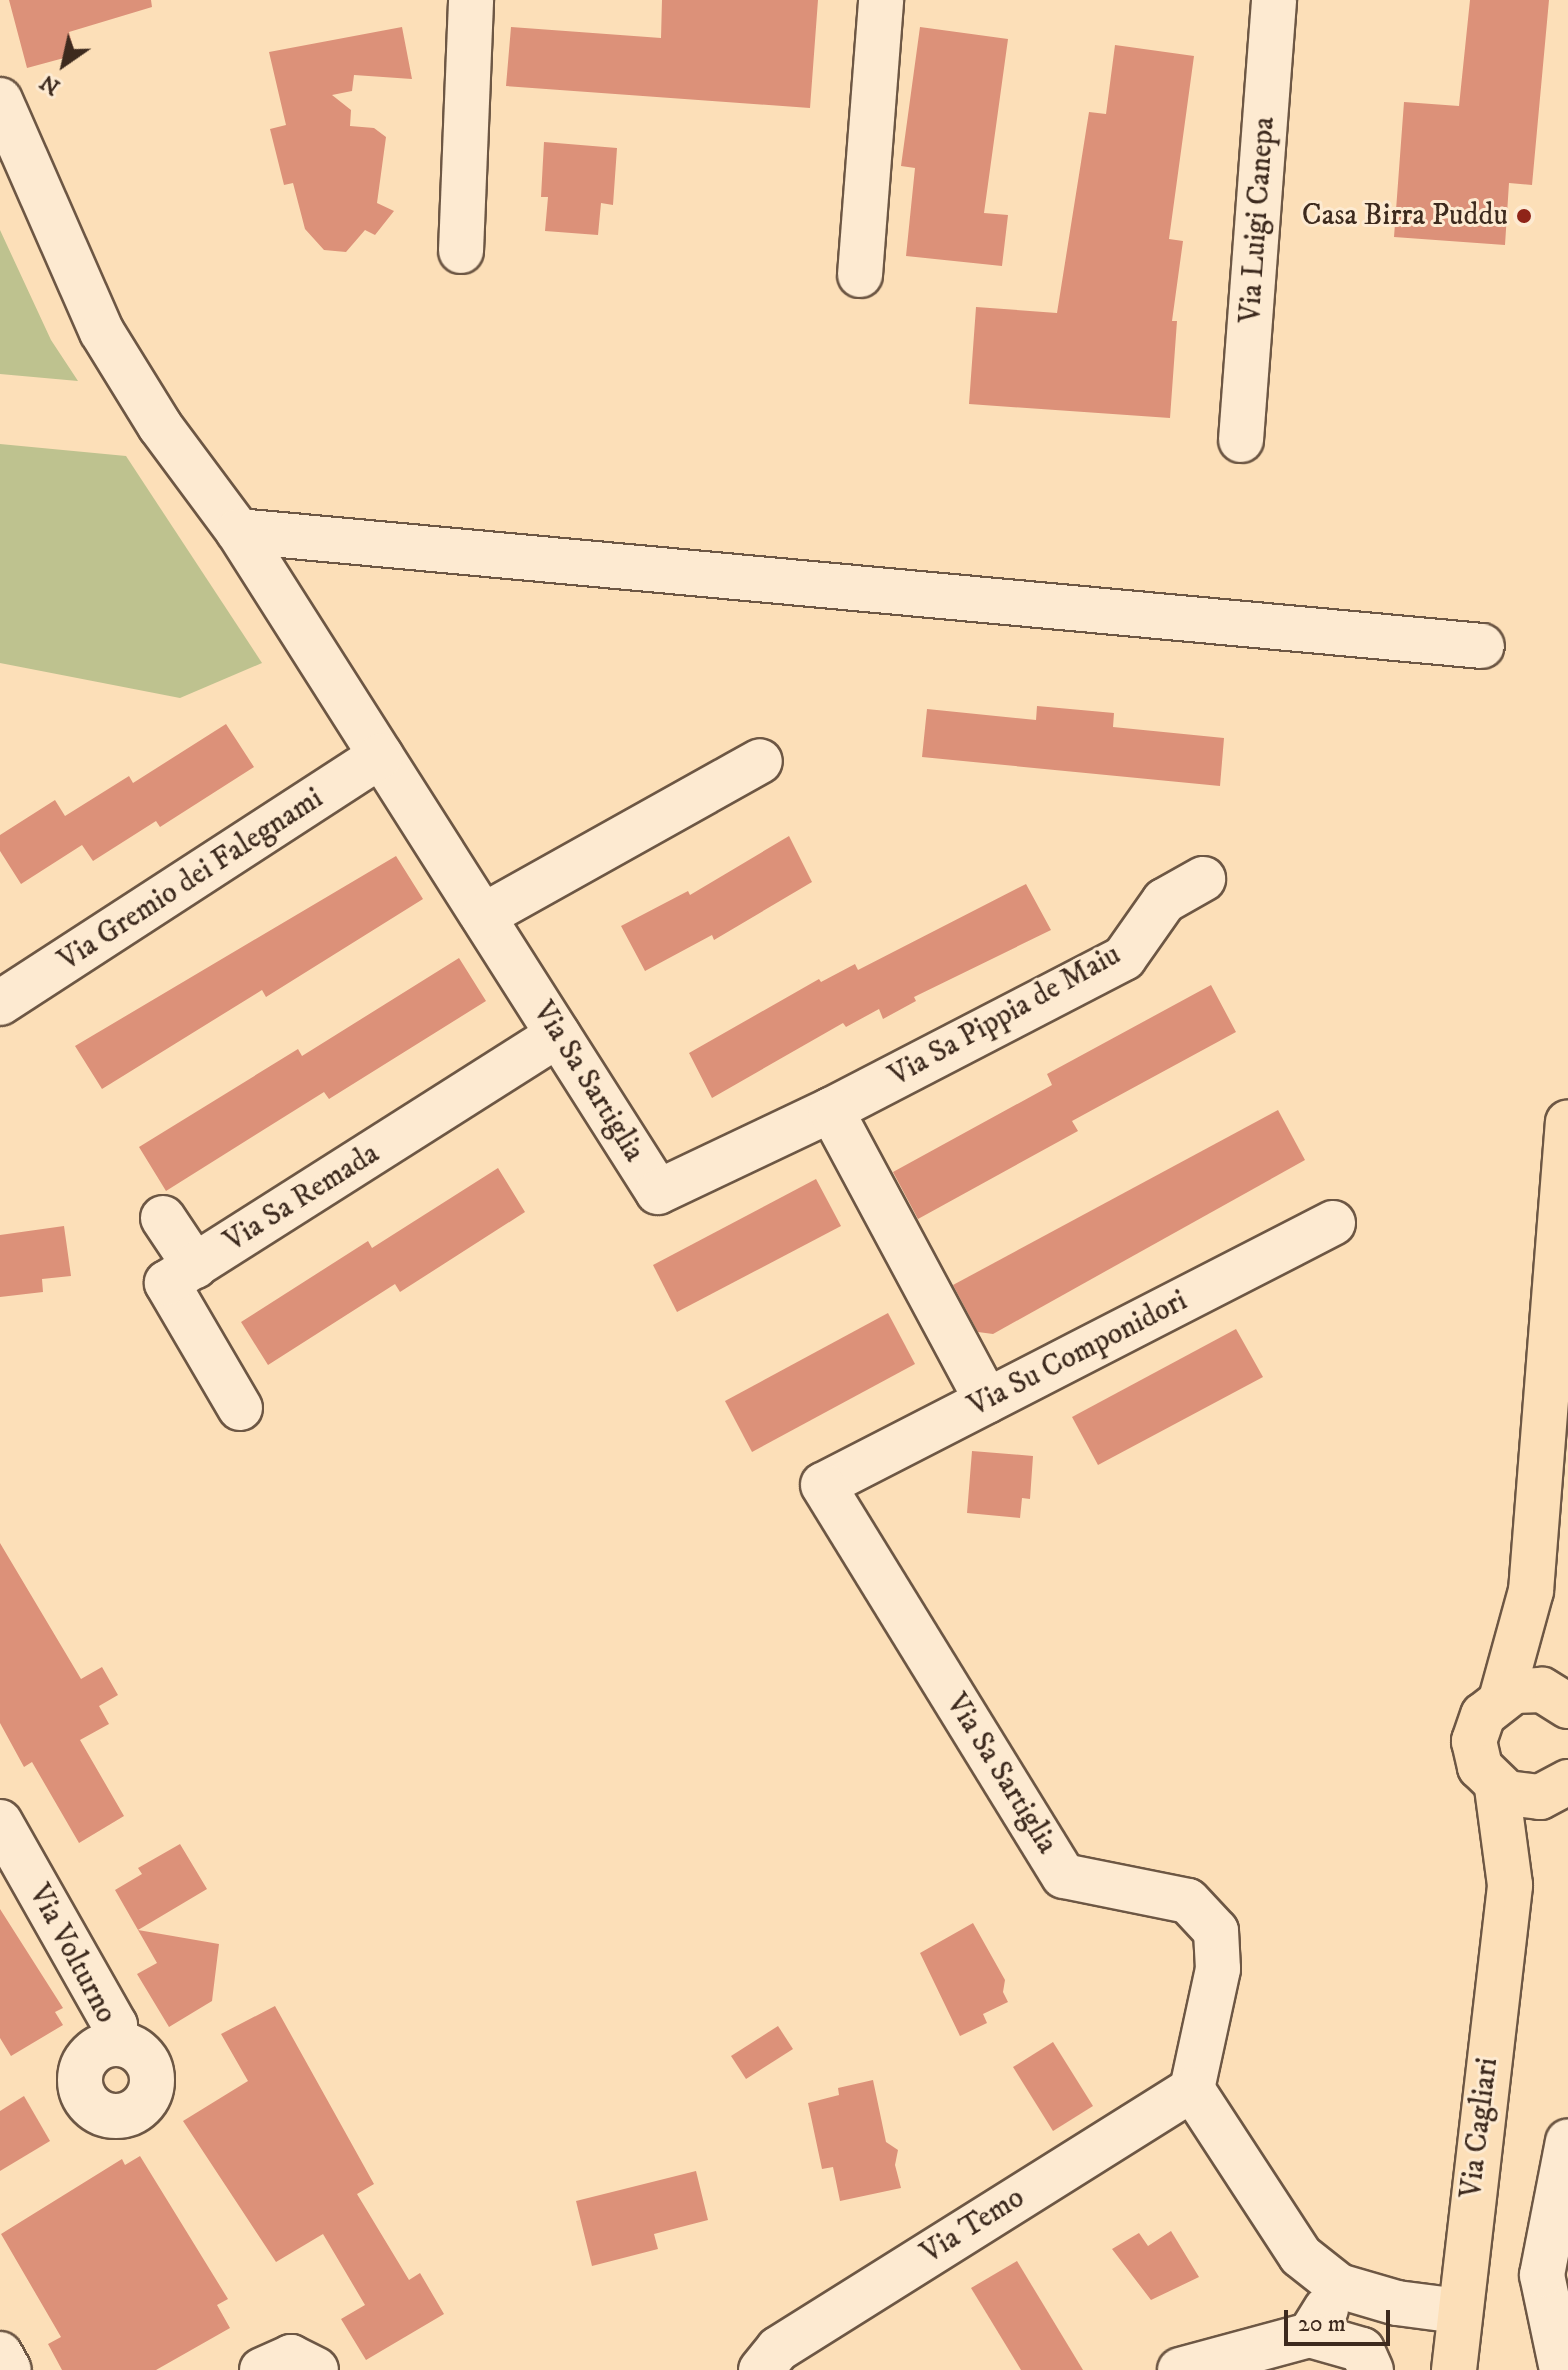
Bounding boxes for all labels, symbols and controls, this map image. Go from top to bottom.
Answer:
north arrow [24,24,104,104]
text: N [35,68,65,101]
street label: Via Luigi Canepa [1233,116,1283,324]
place label: Casa Birra Puddu [1302,198,1508,234]
marker: Casa Birra Puddu [1515,207,1533,225]
street label: Via Gremio dei Falegnami [52,781,330,979]
street label: Via Sa Pippia de Maiu [883,938,1127,1094]
street label: Via Sa Sartiglia [525,995,651,1169]
street label: Via Sa Remada [218,1136,386,1260]
street label: Via Su Componidori [963,1283,1193,1425]
street label: Via Sa Sartiglia [938,1687,1064,1861]
street label: Via Volturno [20,1879,124,2029]
street label: Via Cagliari [1454,2056,1506,2200]
street label: Via Temo [915,2180,1031,2272]
scale bar [1288,2294,1394,2344]
text: 20 m [1298,2309,1346,2339]

